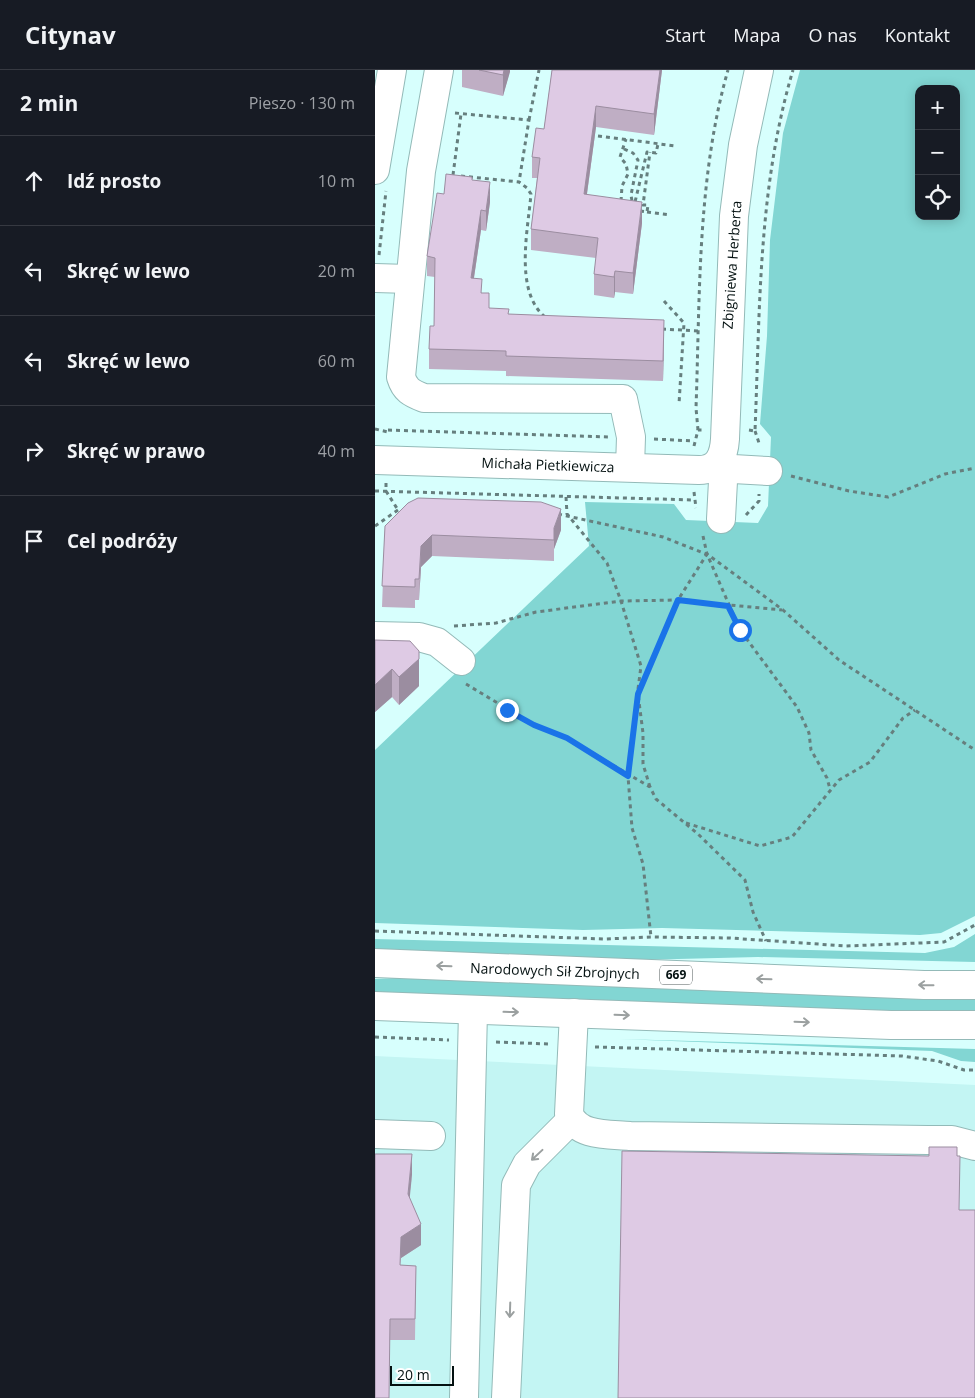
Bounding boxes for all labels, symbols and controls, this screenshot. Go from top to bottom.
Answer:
text: Citynav [25,18,116,51]
text: Start [665,23,705,47]
text: Mapa [733,23,781,47]
text: O nas [809,23,857,47]
text: Kontakt [885,23,950,47]
map controls [915,85,960,220]
button: + [915,85,960,130]
text: 2 min [20,89,78,117]
text: Pieszo · 130 m [249,92,355,114]
button: − [915,130,960,175]
icon: ahead [20,167,48,195]
text: Idź prosto [67,168,161,194]
text: 10 m [318,170,355,192]
button: locate [915,175,960,220]
street label: Zbigniewa Herberta [718,200,745,330]
icon: left [20,257,48,285]
text: Skręć w lewo [67,258,190,284]
text: 20 m [318,260,355,282]
icon: left [20,347,48,375]
text: Skręć w lewo [67,348,190,374]
text: 60 m [318,350,355,372]
icon: right [20,437,48,465]
text: Skręć w prawo [67,438,205,464]
text: 40 m [318,440,355,462]
street label: Michała Pietkiewicza [481,453,615,476]
icon: arrive [20,527,48,555]
text: Cel podróży [67,528,177,554]
route start [729,619,752,642]
route end [496,699,519,722]
street label: Narodowych Sił Zbrojnych [470,958,640,983]
one-way arrow [436,962,452,971]
road number: 669 [660,966,692,984]
one-way arrow [756,974,772,983]
one-way arrow [919,980,935,990]
one-way arrow [502,1007,519,1017]
one-way arrow [614,1010,630,1019]
one-way arrow [794,1017,810,1026]
one-way arrow [531,1149,543,1161]
one-way arrow [505,1302,514,1318]
scale bar [390,1363,454,1386]
text: 20 m [397,1365,430,1384]

